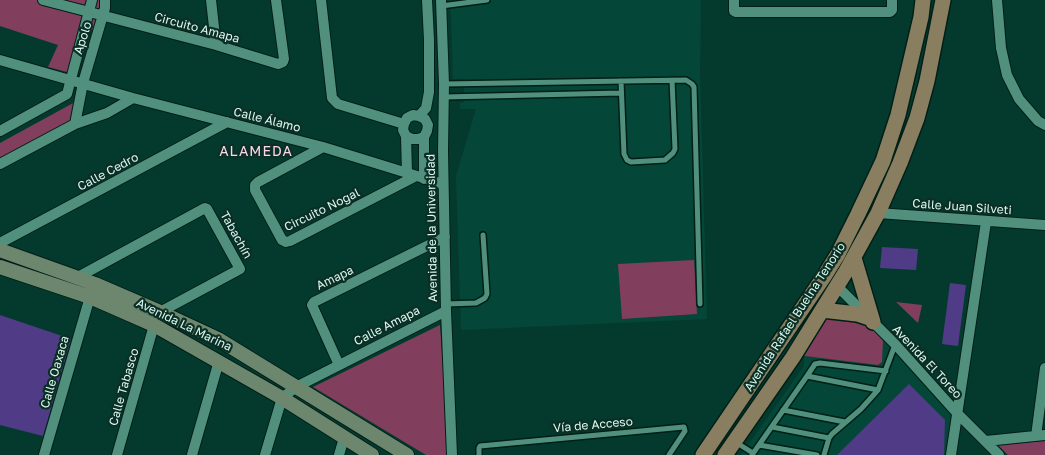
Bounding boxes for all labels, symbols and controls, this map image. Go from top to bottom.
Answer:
street label: Circuito Amapa [153,10,241,46]
street label: Apolo [71,20,95,56]
street label: Calle Álamo [232,105,302,135]
district label: ALAMEDA [218,144,294,160]
street label: Calle Cedro [75,150,141,194]
street label: Avenida de la Universidad [424,154,440,302]
street label: Circuito Nogal [282,185,362,235]
street label: Calle Juan Silveti [912,196,1012,218]
street label: Tabachín [217,209,255,261]
street label: Avenida Rafael Buelna Tenorio [741,240,849,394]
street label: Amapa [314,263,356,293]
street label: Avenida La Marina [134,296,234,354]
street label: Calle Amapa [352,303,422,349]
street label: Avenida El Toreo [889,322,965,402]
street label: Calle Oaxaca [38,334,72,410]
street label: Calle Tabasco [106,347,142,427]
street label: Vía de Acceso [553,414,633,436]

